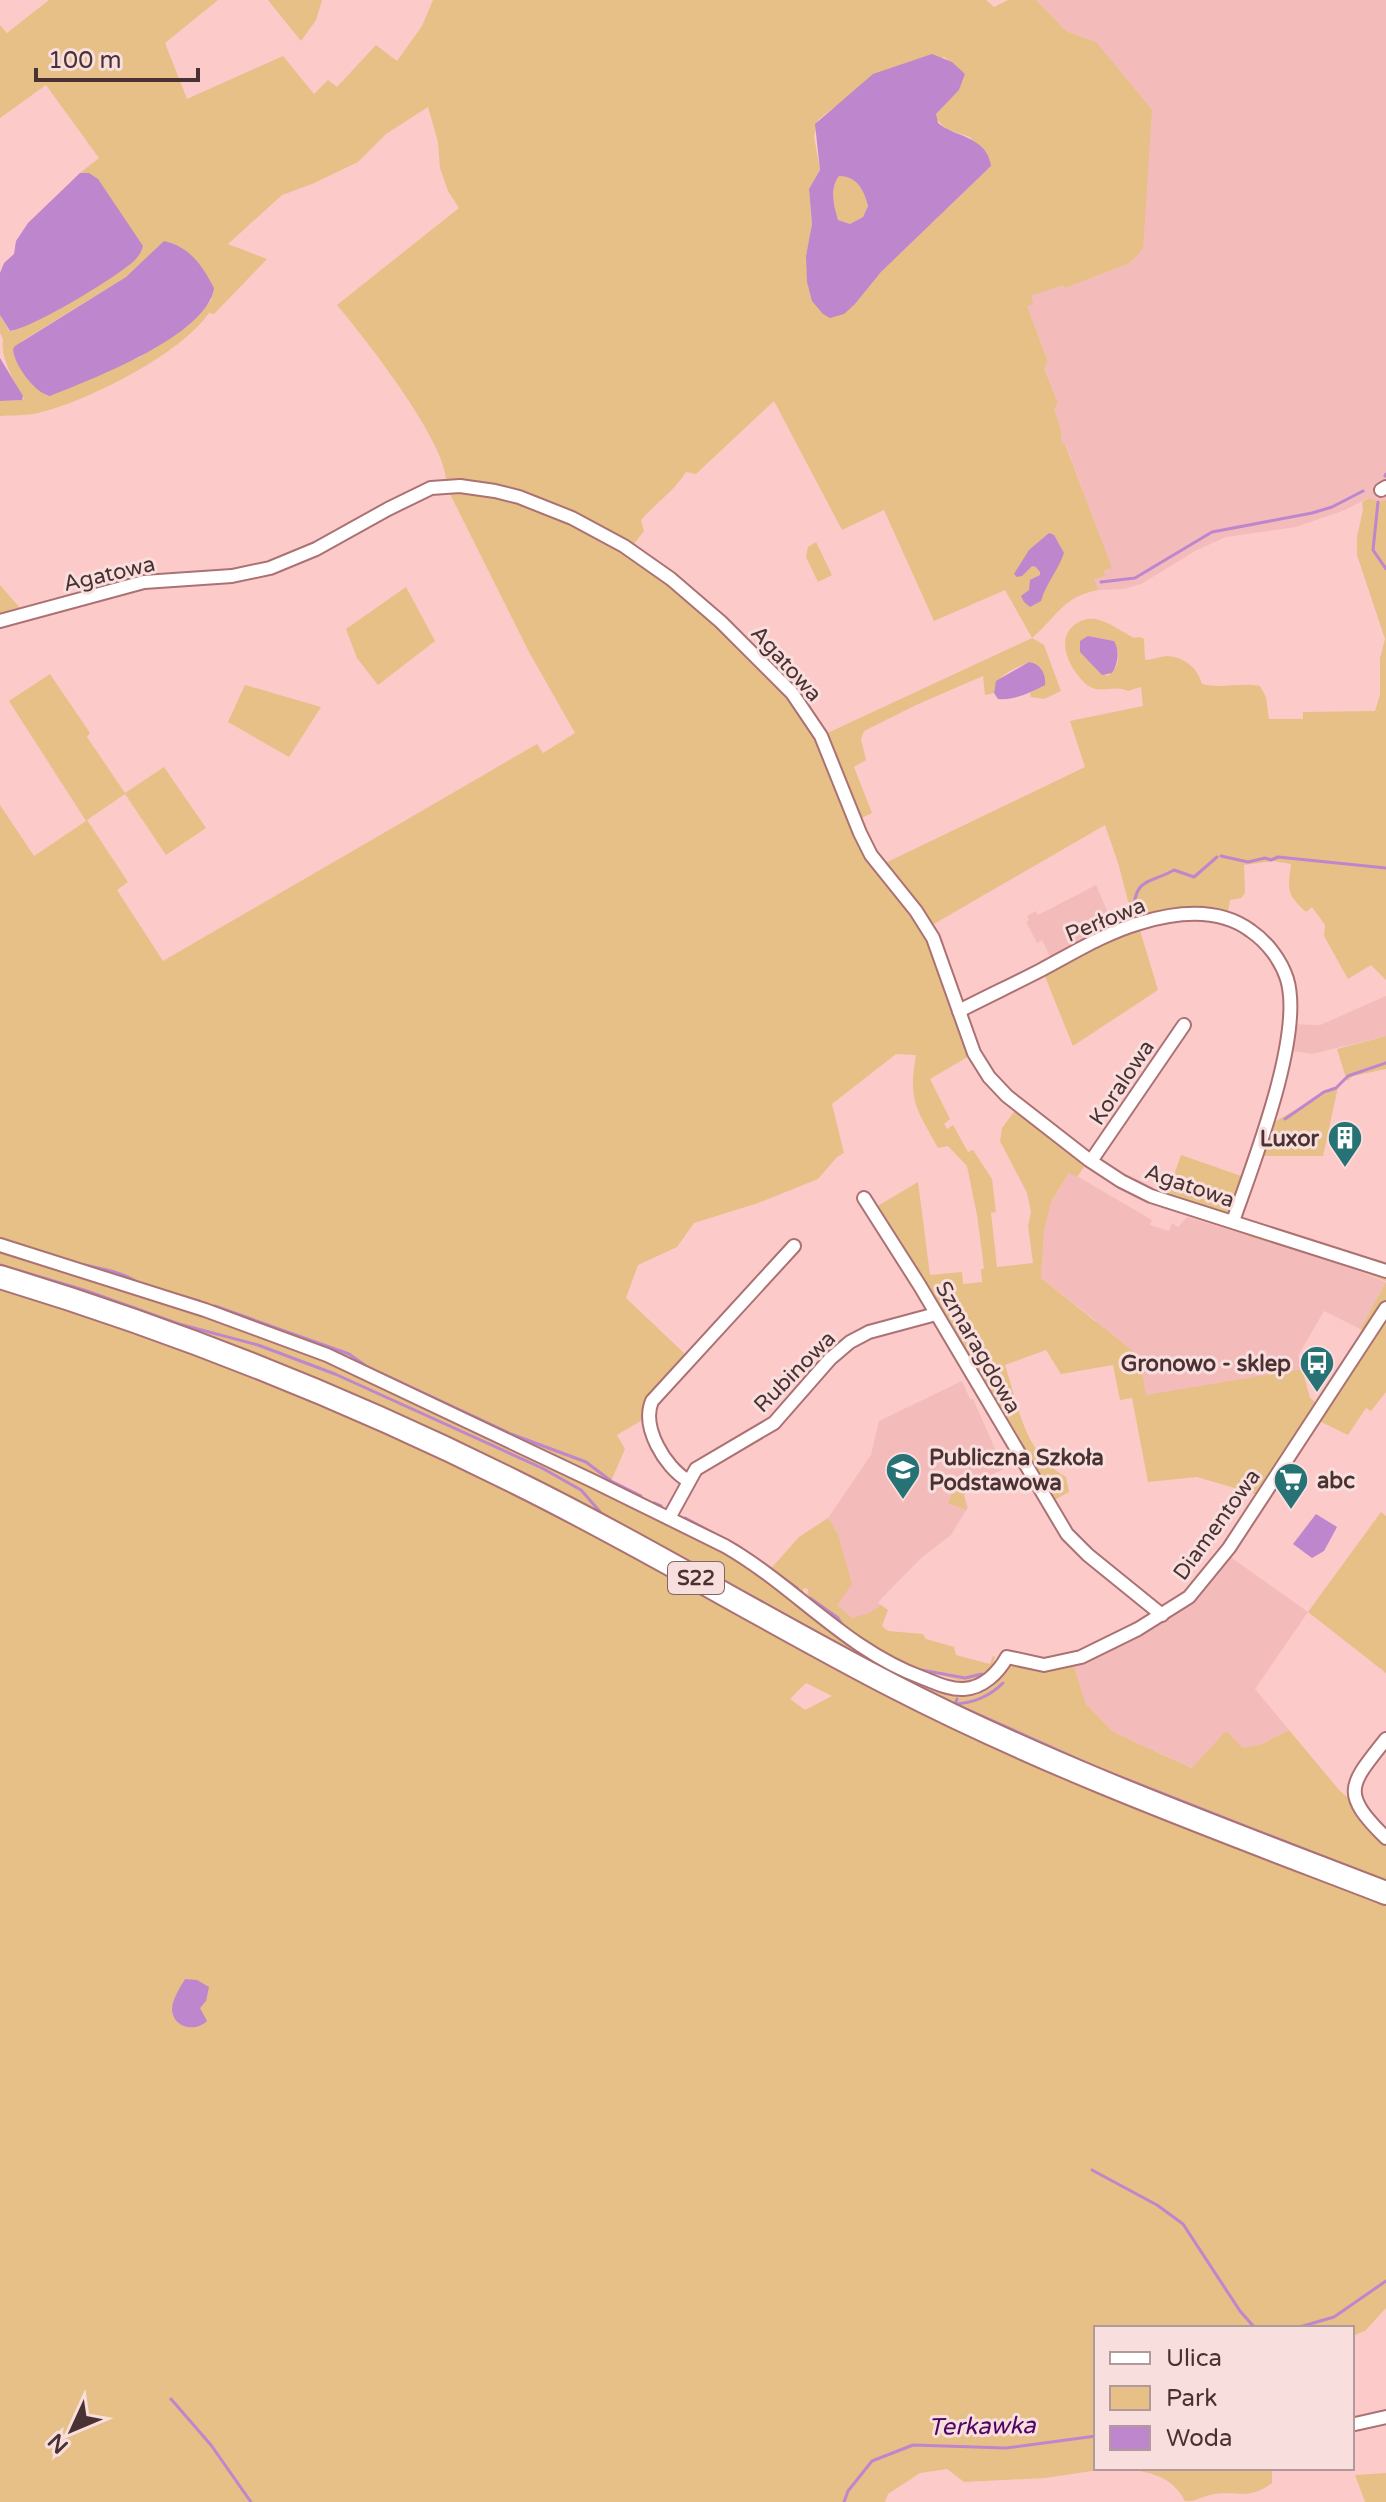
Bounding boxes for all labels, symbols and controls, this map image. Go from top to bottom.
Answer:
scale bar [36,32,198,82]
text: 100 m [48,46,122,75]
street label: Agatowa [61,551,158,597]
street label: Agatowa [745,620,827,707]
street label: Perłowa [1062,892,1149,948]
street label: Koralowa [1084,1035,1160,1130]
building icon: Luxor [1326,1119,1364,1169]
place label: Luxor [1260,1126,1320,1152]
street label: Agatowa [1141,1158,1238,1213]
street label: Szmaragdowa [930,1277,1027,1418]
street label: Rubinowa [748,1325,841,1418]
bus stop icon: Gronowo - sklep [1298,1344,1336,1394]
place label: Gronowo - sklep [1121,1351,1291,1377]
place label: Publiczna Szkoła Podstawowa [929,1445,1104,1496]
school or university icon: Publiczna Szkoła Podstawowa [884,1451,922,1501]
supermarket icon: abc [1272,1461,1310,1511]
street label: Diamentowa [1168,1464,1266,1585]
place label: abc [1317,1468,1355,1494]
road number: S22 [668,1562,724,1594]
legend [1094,2326,1354,2470]
text: Ulica [1166,2344,1222,2373]
text: Park [1166,2384,1217,2413]
north arrow [32,2390,112,2470]
water label: Terkawka [928,2411,1036,2442]
text: Woda [1166,2424,1232,2453]
text: N [43,2428,74,2459]

